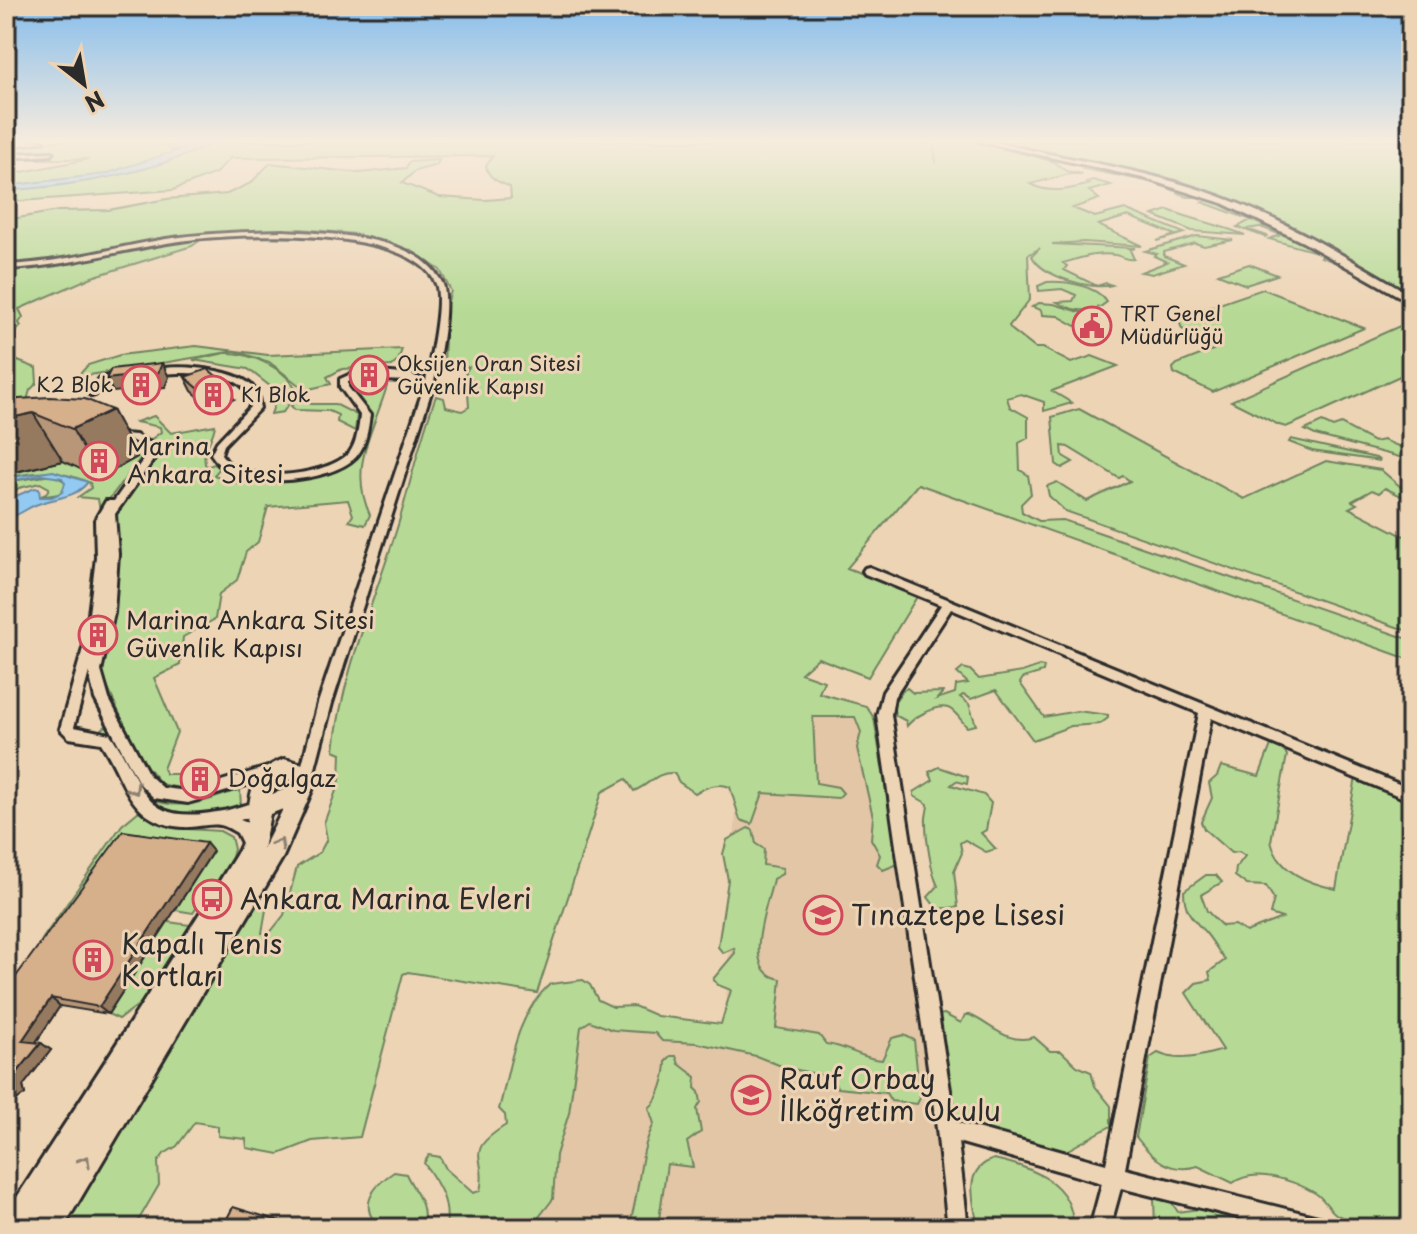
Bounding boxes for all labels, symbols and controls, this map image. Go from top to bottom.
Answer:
north arrow [44,44,124,124]
text: N [79,84,111,121]
place label: TRT Genel Müdürlüğü [1120,298,1224,351]
public building icon: TRT Genel Müdürlüğü [1071,305,1113,347]
place label: Oksijen Oran Sitesi Güvenlik Kapısı [397,348,581,401]
building icon: Oksijen Oran Sitesi Güvenlik Kapısı [348,354,390,396]
building icon: K2 Blok [120,364,162,406]
place label: K2 Blok [36,369,113,399]
building icon: K1 Blok [192,374,234,416]
place label: K1 Blok [241,379,311,409]
place label: Marina Ankara Sitesi [127,427,283,491]
building icon: Marina Ankara Sitesi [78,440,120,482]
place label: Marina Ankara Sitesi Güvenlik Kapısı [126,601,375,665]
building icon: Marina Ankara Sitesi Güvenlik Kapısı [77,614,119,656]
building icon: Doğalgaz [179,758,221,800]
place label: Doğalgaz [228,759,336,795]
one-way arrow [124,780,140,795]
one-way arrow [269,838,285,852]
place label: Ankara Marina Evleri [240,876,532,919]
bus stop icon: Ankara Marina Evleri [191,878,233,920]
place label: Tınaztepe Lisesi [851,892,1065,935]
school or university icon: Tınaztepe Lisesi [802,894,844,936]
place label: Kapalı Tenis Kortları [121,921,282,996]
building icon: Kapalı Tenis Kortları [72,939,114,981]
place label: Rauf Orbay İlköğretim Okulu [779,1056,1001,1131]
school or university icon: Rauf Orbay İlköğretim Okulu [730,1074,772,1116]
one-way arrow [75,1155,91,1170]

